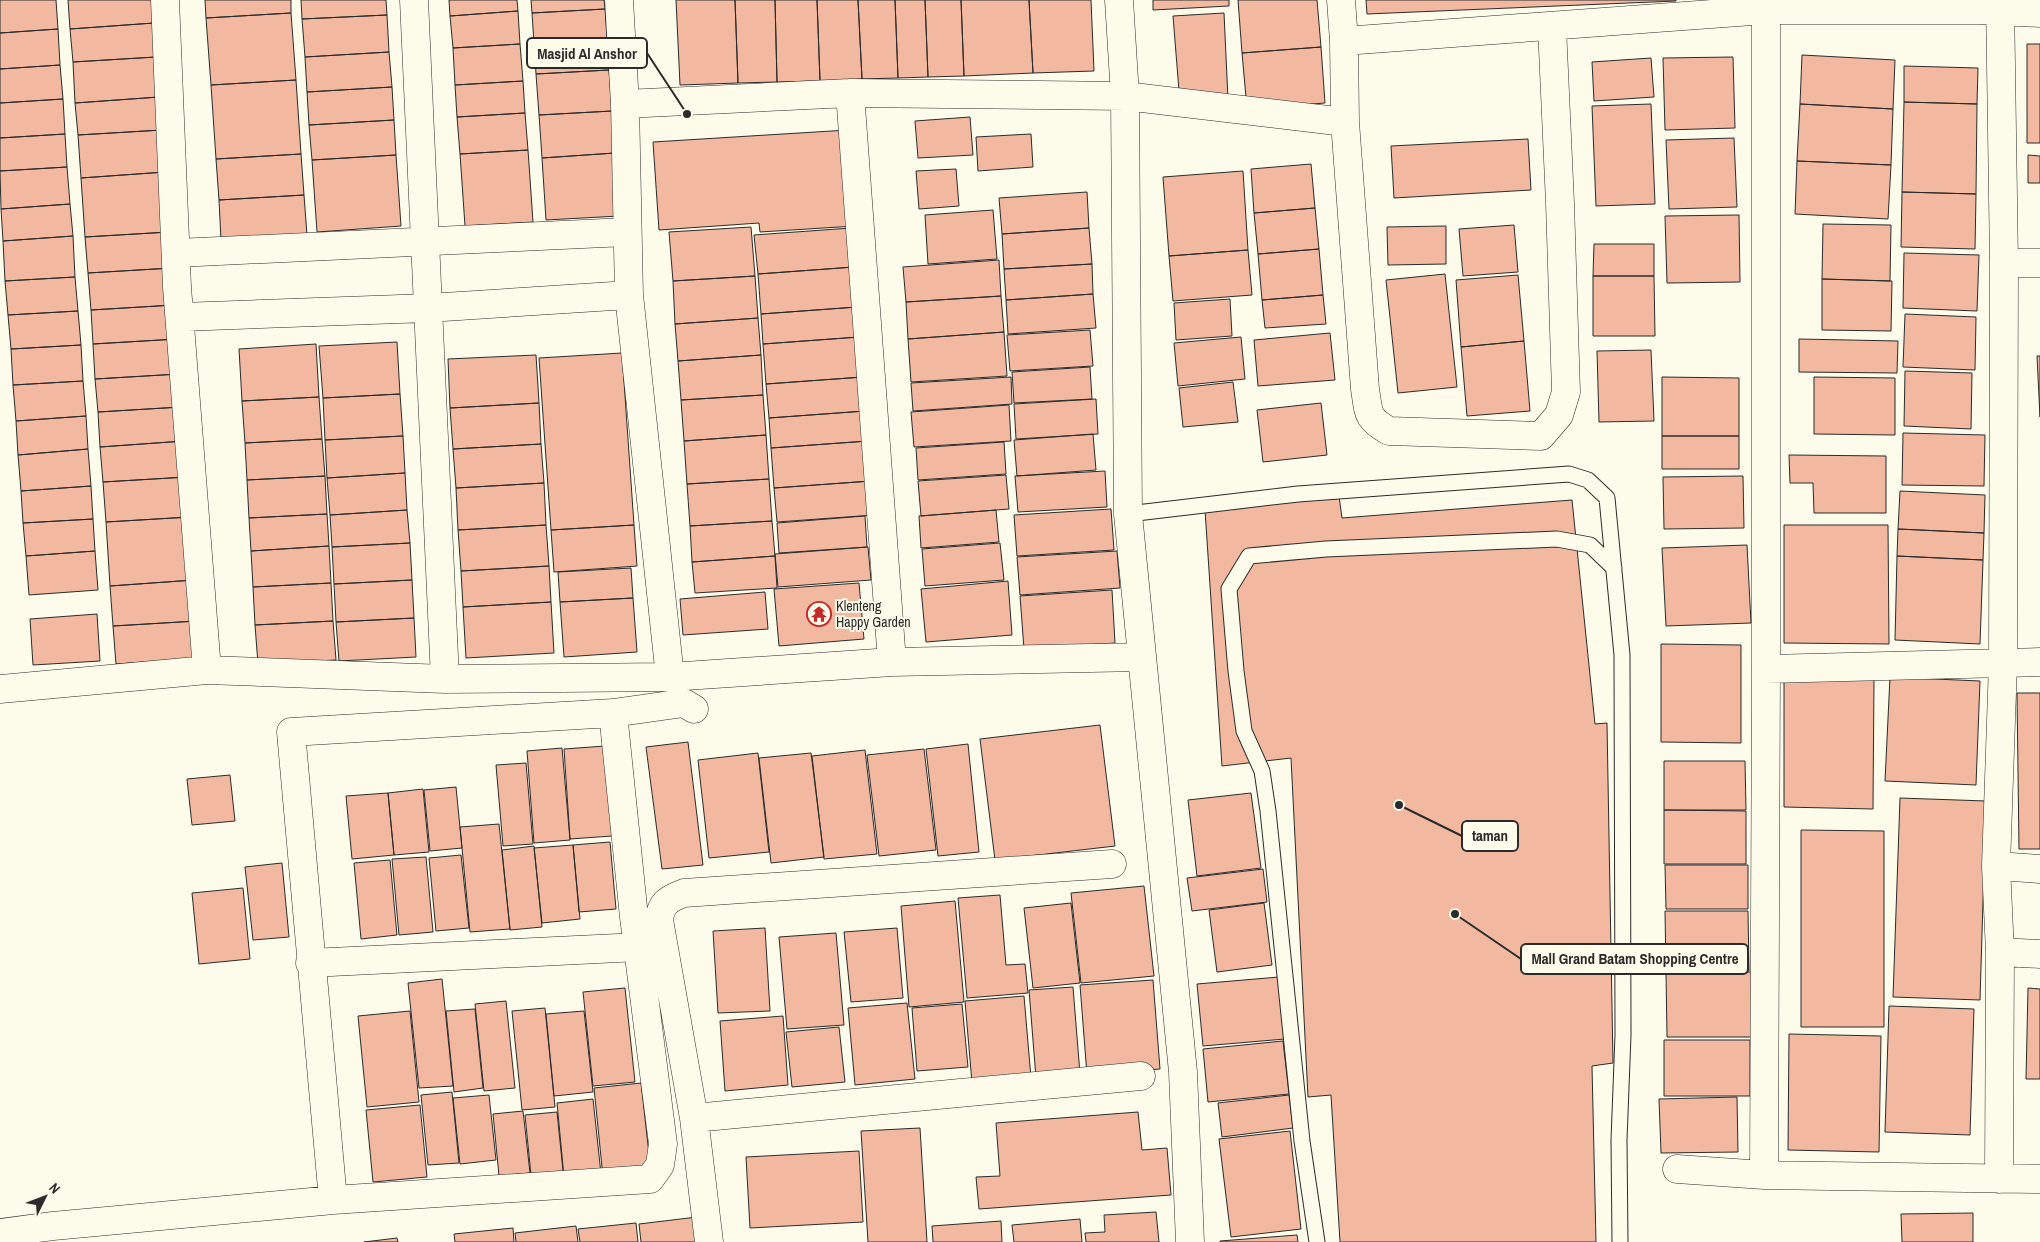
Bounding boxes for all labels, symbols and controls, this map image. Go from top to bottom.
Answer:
callout: Masjid Al Anshor [527,38,647,68]
text: Masjid Al Anshor [537,43,637,64]
place label: Klenteng Happy Garden [836,597,911,631]
temple icon: Klenteng Happy Garden [806,601,832,627]
callout: taman [1462,821,1518,851]
text: taman [1472,825,1508,846]
callout: Mall Grand Batam Shopping Centre [1521,944,1748,974]
text: Mall Grand Batam Shopping Centre [1531,948,1739,969]
north arrow [20,1172,70,1222]
text: N [45,1179,64,1197]

